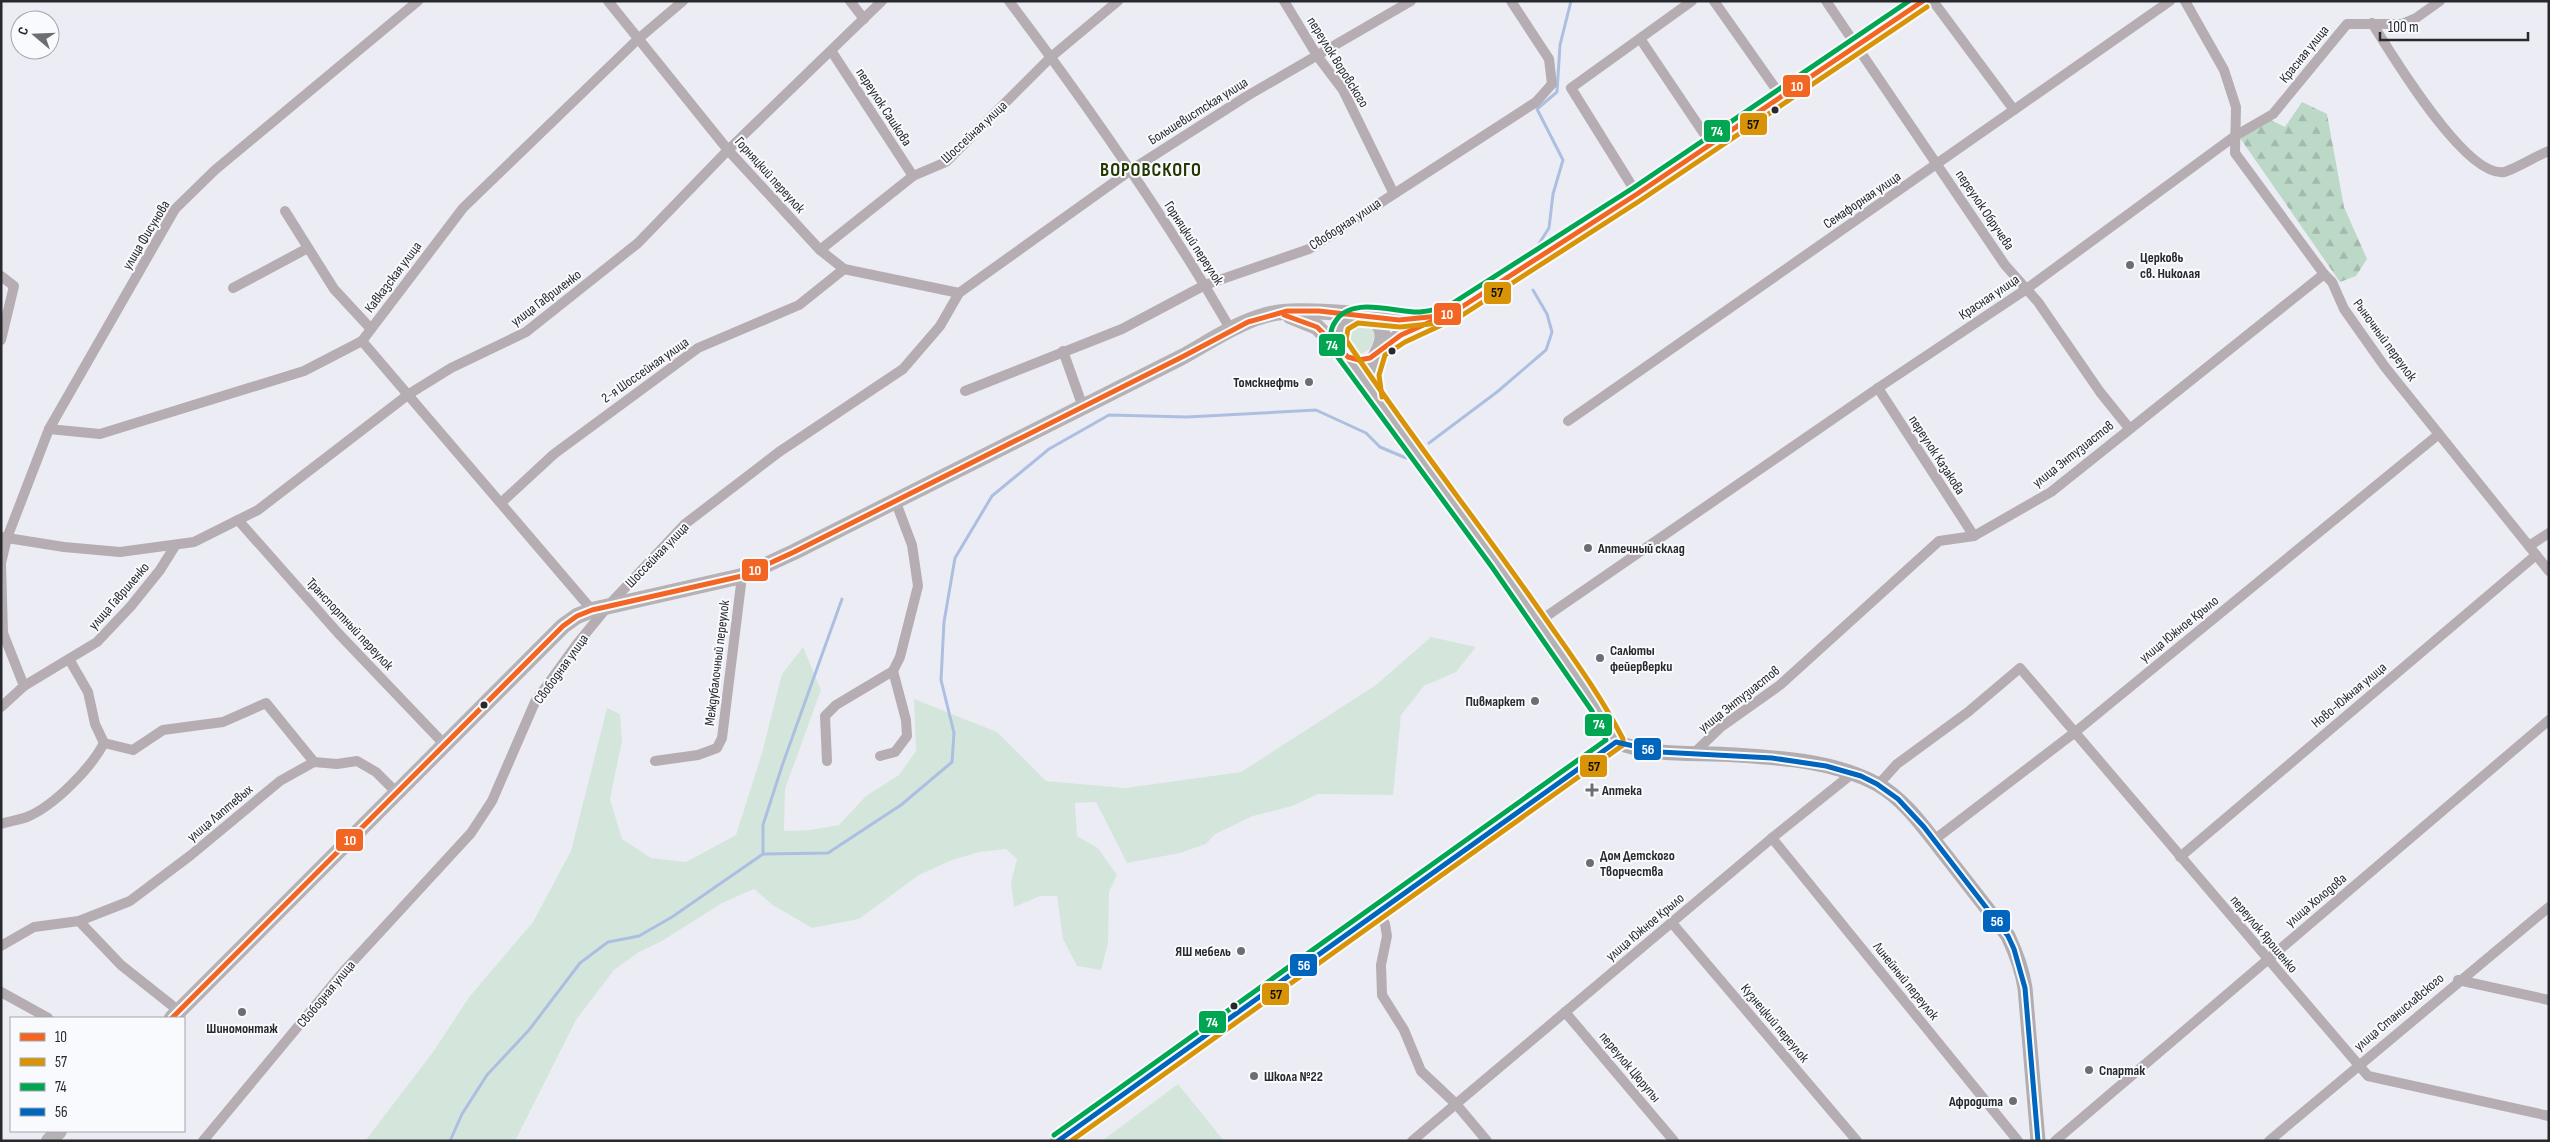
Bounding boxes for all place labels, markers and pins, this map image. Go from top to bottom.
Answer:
unlabelled marker [1770,105,1780,115]
place label: Церковь св. Николая [2140,249,2200,282]
marker: Церковь св. Николая [2124,259,2136,271]
unlabelled marker [1387,346,1397,356]
place label: Томскнефть [1233,374,1299,391]
marker: Томскнефть [1303,376,1315,388]
place label: Аптечный склад [1597,540,1685,557]
marker: Аптечный склад [1582,542,1594,554]
place label: Салюты фейерверки [1610,642,1672,675]
marker: Салюты фейерверки [1594,652,1606,664]
place label: Пивмаркет [1465,693,1525,710]
marker: Пивмаркет [1529,695,1541,707]
unlabelled marker [479,700,489,710]
place label: Аптека [1601,782,1642,799]
marker: Аптека [1586,784,1598,796]
place label: Дом Детского Творчества [1600,847,1675,880]
marker: Дом Детского Творчества [1584,857,1596,869]
place label: ЯШ мебель [1175,943,1231,960]
marker: ЯШ мебель [1235,945,1247,957]
unlabelled marker [1229,1001,1239,1011]
marker: Шиномонтаж [236,1006,248,1018]
place label: Шиномонтаж [206,1020,278,1037]
place label: Спартак [2099,1062,2145,1079]
marker: Спартак [2083,1064,2095,1076]
place label: Школа №22 [1264,1068,1323,1085]
marker: Школа №22 [1248,1070,1260,1082]
place label: Афродита [1948,1093,2003,1110]
marker: Афродита [2007,1095,2019,1107]

